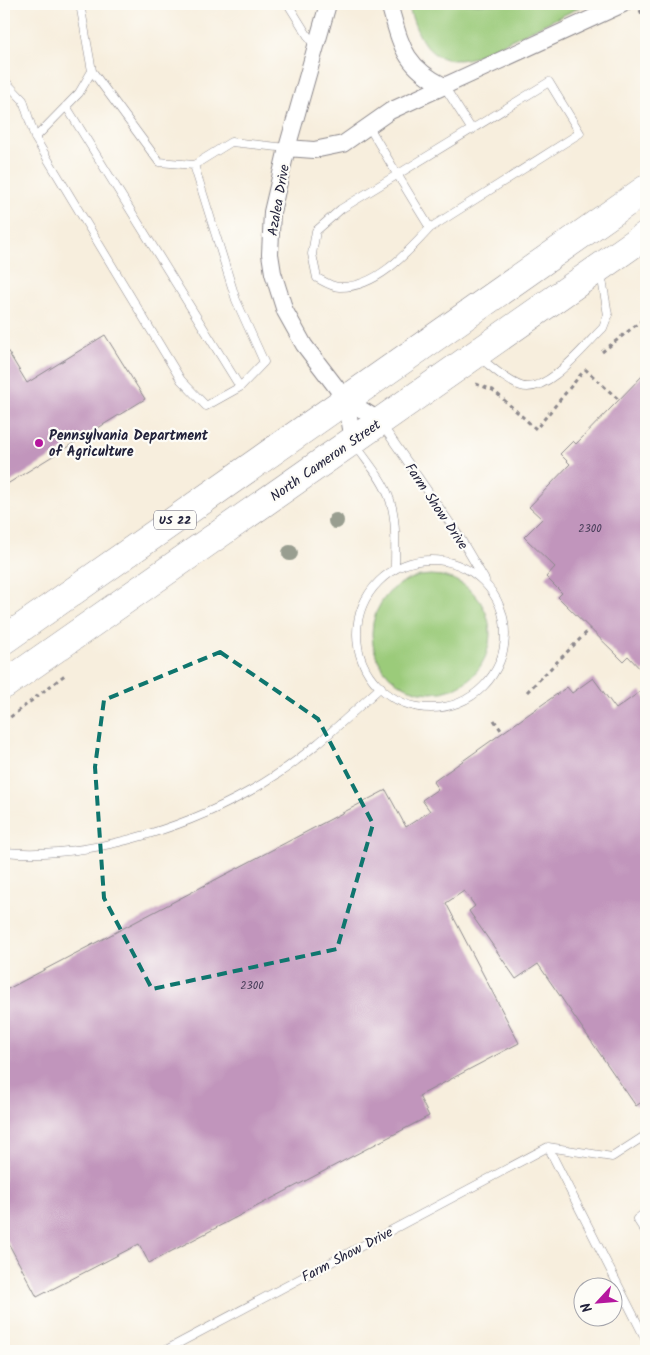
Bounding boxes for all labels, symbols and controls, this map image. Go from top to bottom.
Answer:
street label: Azalea Drive [262,162,296,238]
street label: North Cameron Street [266,414,386,507]
place label: Pennsylvania Department of Agriculture [49,425,209,463]
marker: Pennsylvania Department of Agriculture [33,437,45,449]
street label: Farm Show Drive [399,459,474,555]
road number: US 22 [154,510,196,530]
house number: 2300 [578,520,602,538]
house number: 2300 [240,977,264,995]
street label: Farm Show Drive [298,1221,398,1288]
north arrow [572,1278,622,1328]
text: N [575,1298,599,1316]

